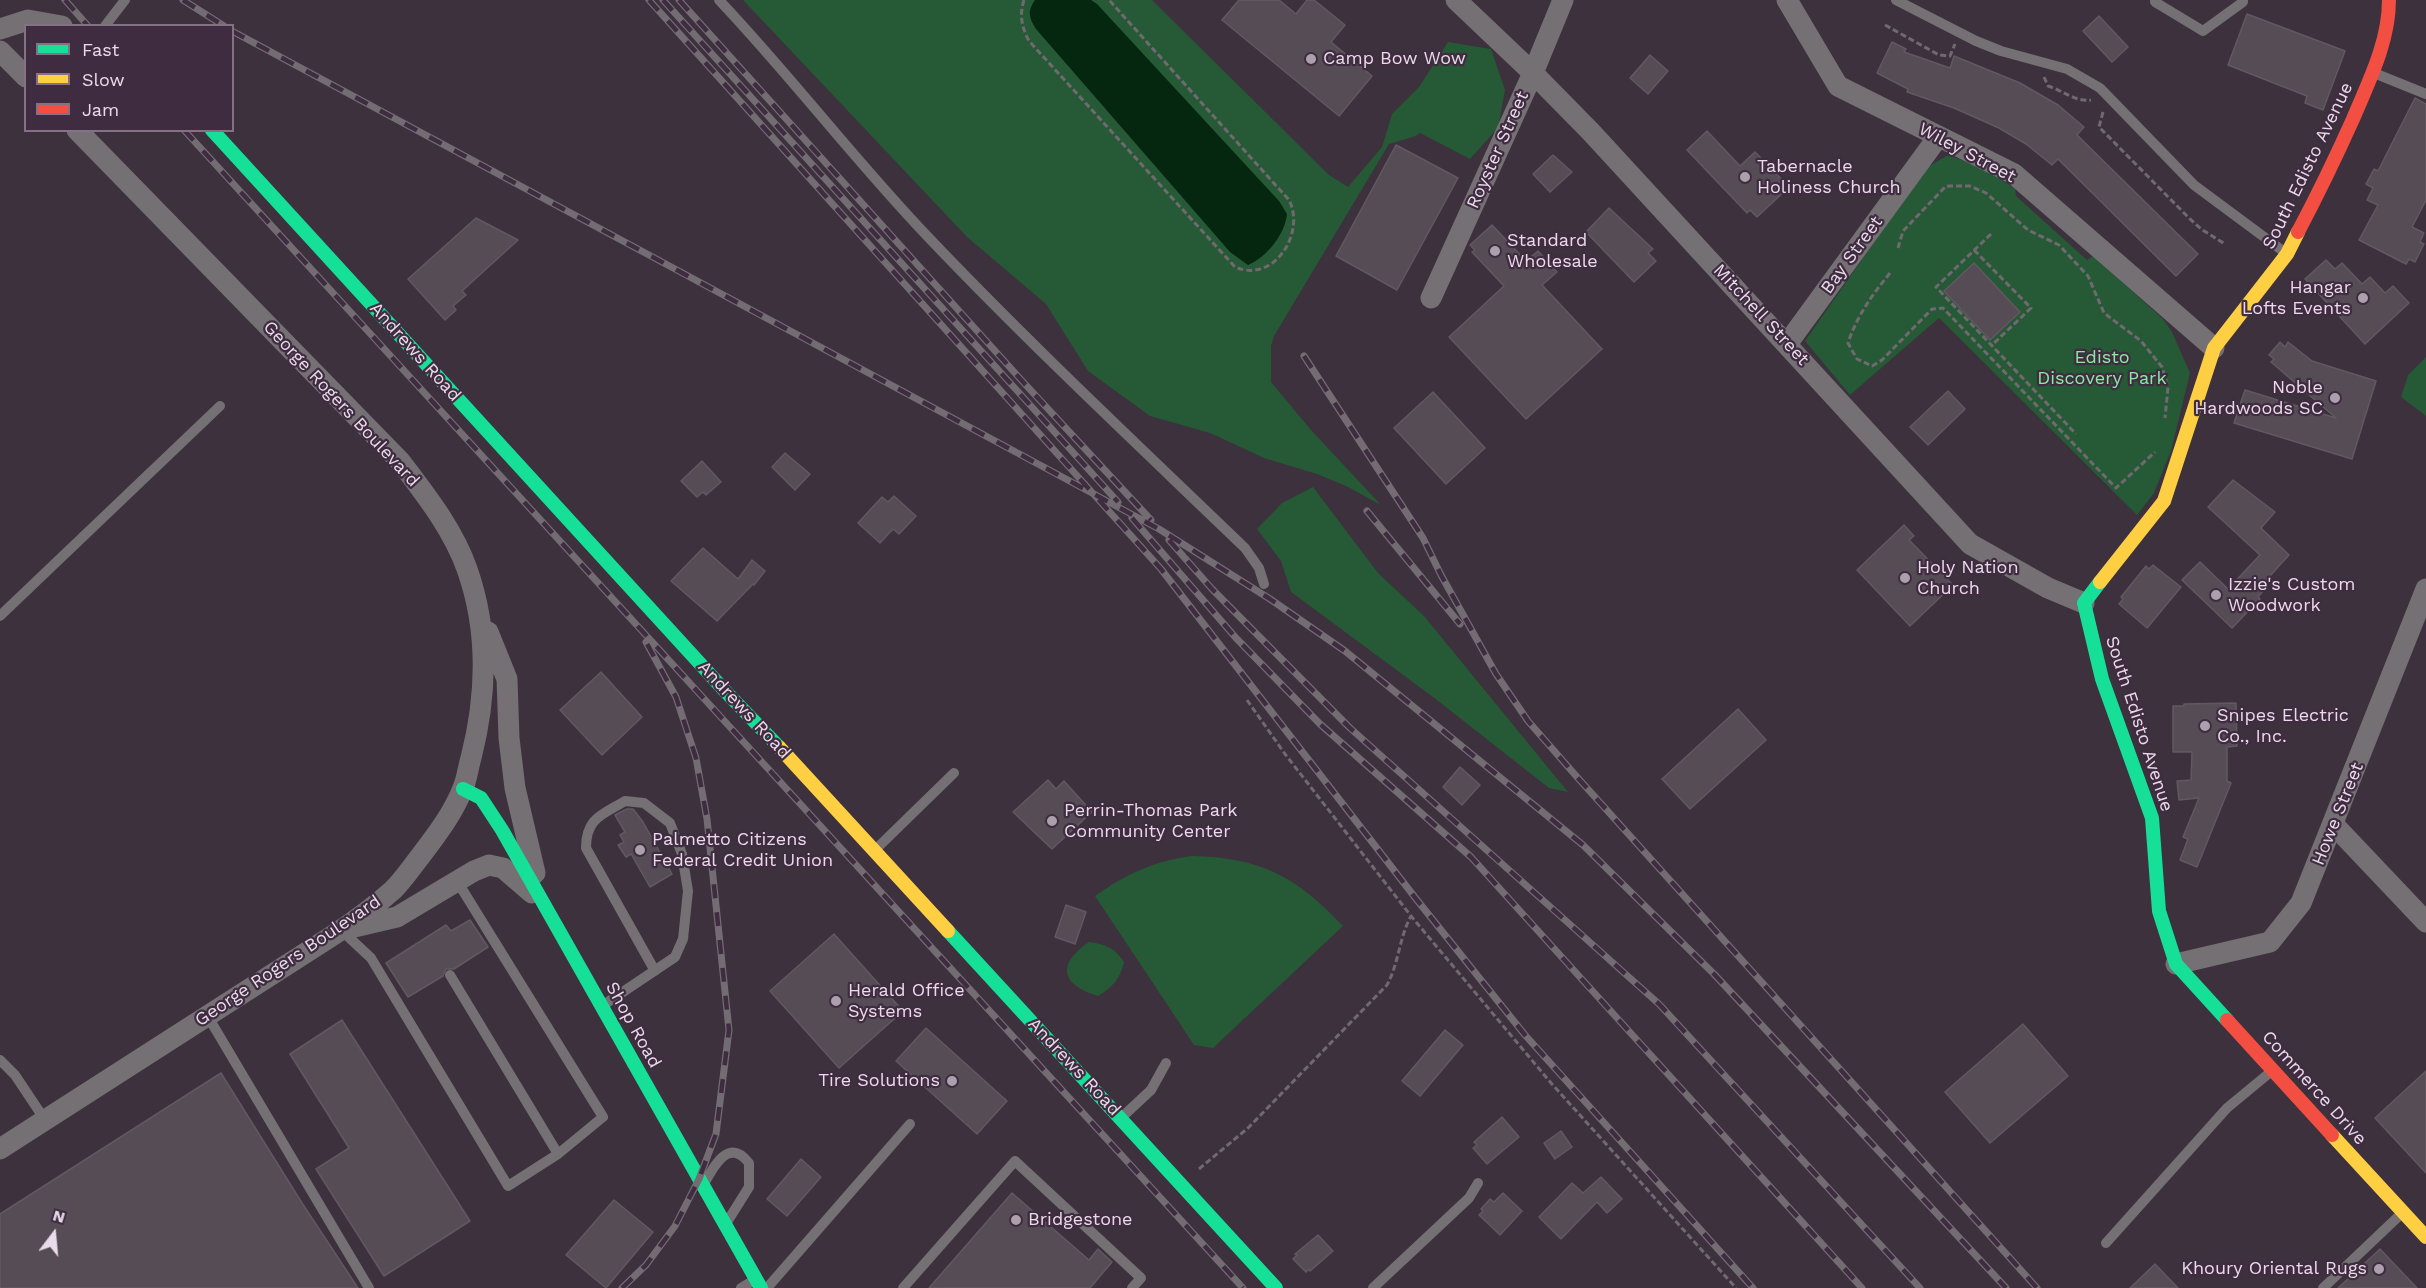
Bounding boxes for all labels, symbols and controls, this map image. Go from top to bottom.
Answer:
legend [24,24,234,132]
text: Fast [82,39,119,60]
place label: Camp Bow Wow [1323,48,1466,70]
marker: Camp Bow Wow [1304,52,1318,66]
text: Slow [82,69,125,90]
street label: South Edisto Avenue [2258,79,2358,253]
street label: Royster Street [1462,88,1534,212]
text: Jam [82,99,119,120]
street label: Wiley Street [1915,118,2019,188]
place label: Tabernacle Holiness Church [1757,156,1901,198]
marker: Tabernacle Holiness Church [1738,170,1752,184]
street label: Bay Street [1817,212,1887,298]
place label: Standard Wholesale [1507,230,1598,272]
marker: Standard Wholesale [1488,244,1502,258]
street label: Mitchell Street [1709,260,1813,370]
place label: Hangar Lofts Events [2242,277,2351,320]
marker: Hangar Lofts Events [2356,291,2370,305]
street label: Andrews Road [365,298,465,406]
street label: George Rogers Boulevard [258,316,424,492]
park label: Edisto Discovery Park [2037,347,2167,389]
place label: Noble Hardwoods SC [2194,377,2323,420]
marker: Noble Hardwoods SC [2328,391,2342,405]
place label: Holy Nation Church [1917,557,2019,600]
marker: Holy Nation Church [1898,571,1912,585]
place label: Izzie's Custom Woodwork [2228,574,2355,616]
marker: Izzie's Custom Woodwork [2209,588,2223,602]
street label: South Edisto Avenue [2100,634,2178,814]
street label: Andrews Road [693,657,795,763]
place label: Snipes Electric Co., Inc. [2217,705,2349,748]
marker: Snipes Electric Co., Inc. [2198,719,2212,733]
street label: Howe Street [2308,759,2368,869]
place label: Perrin-Thomas Park Community Center [1064,800,1237,842]
marker: Perrin-Thomas Park Community Center [1045,814,1059,828]
place label: Palmetto Citizens Federal Credit Union [652,829,833,872]
marker: Palmetto Citizens Federal Credit Union [633,843,647,857]
street label: George Rogers Boulevard [191,891,385,1031]
street label: Shop Road [601,978,665,1072]
place label: Herald Office Systems [848,980,965,1022]
marker: Herald Office Systems [829,994,843,1008]
street label: Andrews Road [1023,1014,1125,1120]
street label: Commerce Drive [2257,1026,2371,1150]
place label: Tire Solutions [818,1070,940,1092]
marker: Tire Solutions [945,1074,959,1088]
north arrow [24,1204,84,1264]
text: N [51,1205,67,1227]
place label: Bridgestone [1028,1209,1132,1231]
marker: Bridgestone [1009,1213,1023,1227]
place label: Khoury Oriental Rugs [2181,1258,2367,1280]
marker: Khoury Oriental Rugs [2372,1262,2386,1276]

